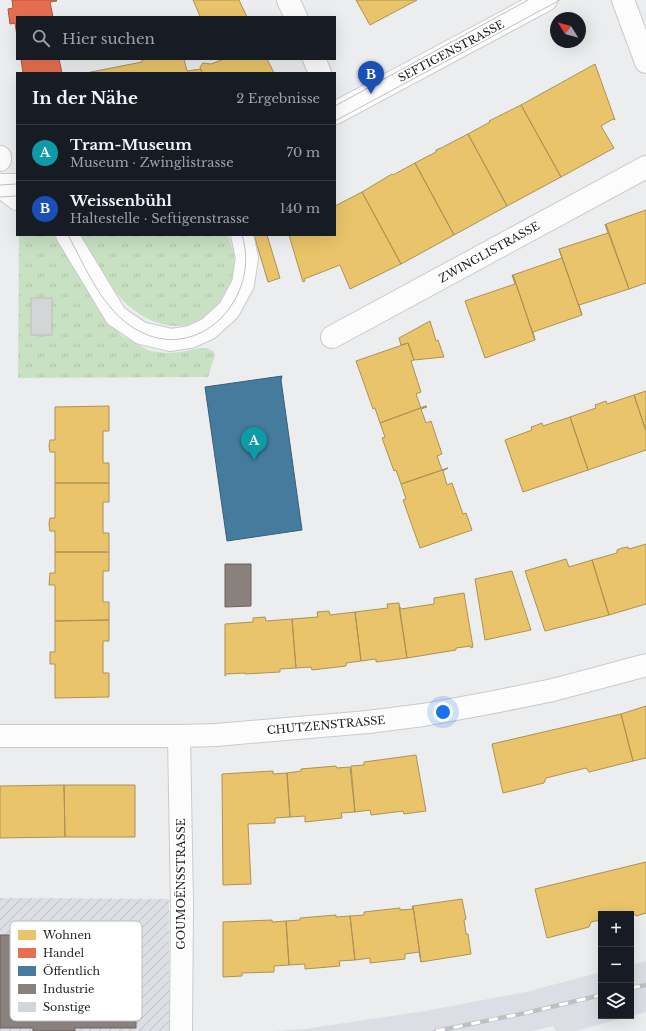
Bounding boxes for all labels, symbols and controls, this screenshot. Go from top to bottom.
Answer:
north arrow [550,12,586,48]
search box [16,16,336,60]
street label: SEFTIGENSTRASSE [395,17,507,85]
icon: search [30,27,52,49]
text: Hier suchen [62,29,155,48]
pin: B [358,61,384,94]
text: In der Nähe [32,88,138,109]
text: 2 Ergebnisse [236,90,320,107]
text: Tram-Museum [70,135,192,154]
text: A [40,144,50,161]
text: 70 m [287,144,320,161]
text: Museum · Zwinglistrasse [70,154,234,171]
text: Weissenbühl [70,191,172,210]
text: B [40,200,50,217]
text: 140 m [280,200,320,217]
text: Haltestelle · Seftigenstrasse [70,210,249,227]
street label: ZWINGLISTRASSE [436,218,542,286]
pin: A [241,427,267,460]
your location [433,702,453,722]
street label: CHUTZENSTRASSE [266,713,386,737]
street label: GOUMOËNSSTRASSE [174,818,188,950]
map controls [598,911,634,1019]
button: + [598,911,634,947]
legend [10,921,142,1021]
text: Wohnen [42,928,92,942]
text: Handel [43,946,85,960]
button: − [598,947,634,983]
text: Öffentlich [43,964,101,978]
text: Industrie [43,982,94,996]
button: layers [598,983,634,1019]
text: Sonstige [43,1000,91,1014]

